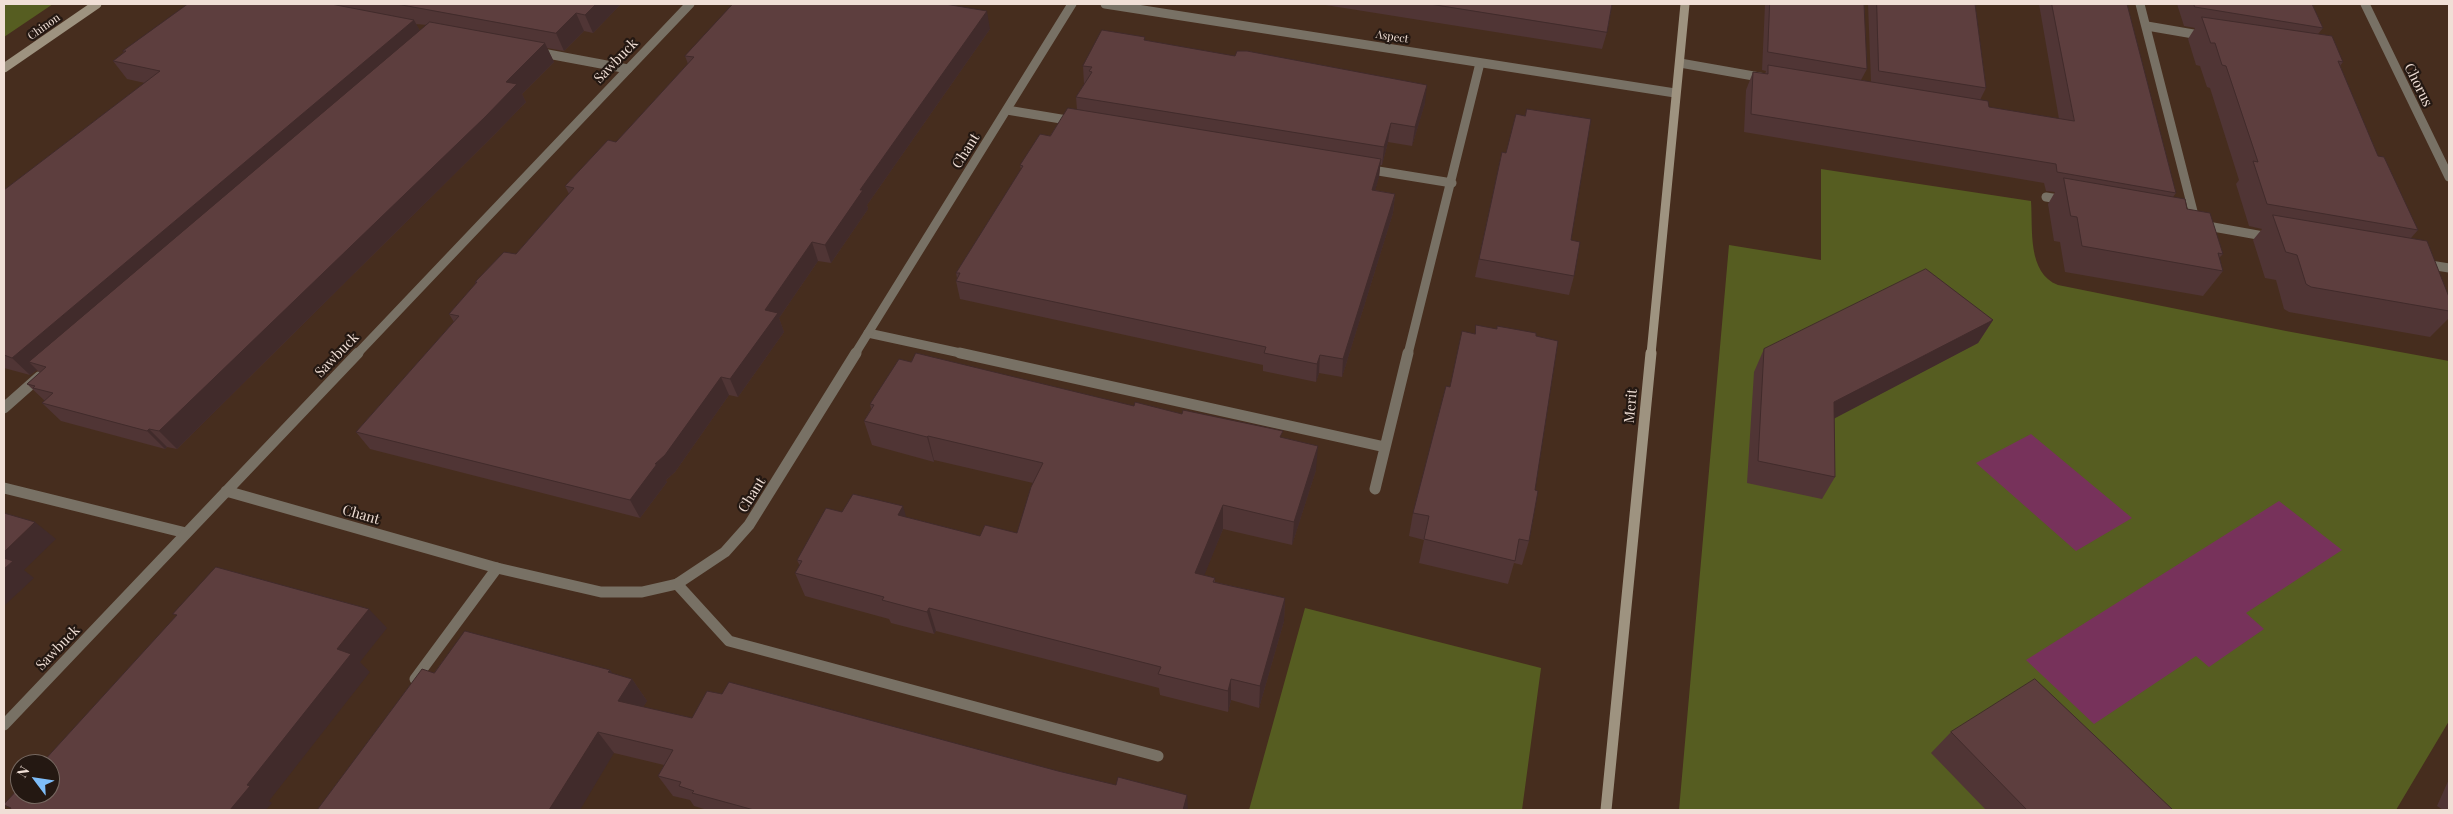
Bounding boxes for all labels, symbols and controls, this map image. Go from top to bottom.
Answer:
street label: Chinon [25,11,63,43]
street label: Aspect [1375,28,1409,46]
street label: Sawbuck [591,35,641,87]
street label: Chorus [2400,61,2436,109]
street label: Chant [949,130,983,172]
street label: Sawbuck [312,329,362,381]
street label: Merit [1621,388,1641,424]
street label: Chant [735,474,769,516]
street label: Chant [340,502,382,528]
street label: Sawbuck [33,622,83,674]
north arrow [10,754,60,804]
text: N [12,762,33,781]

